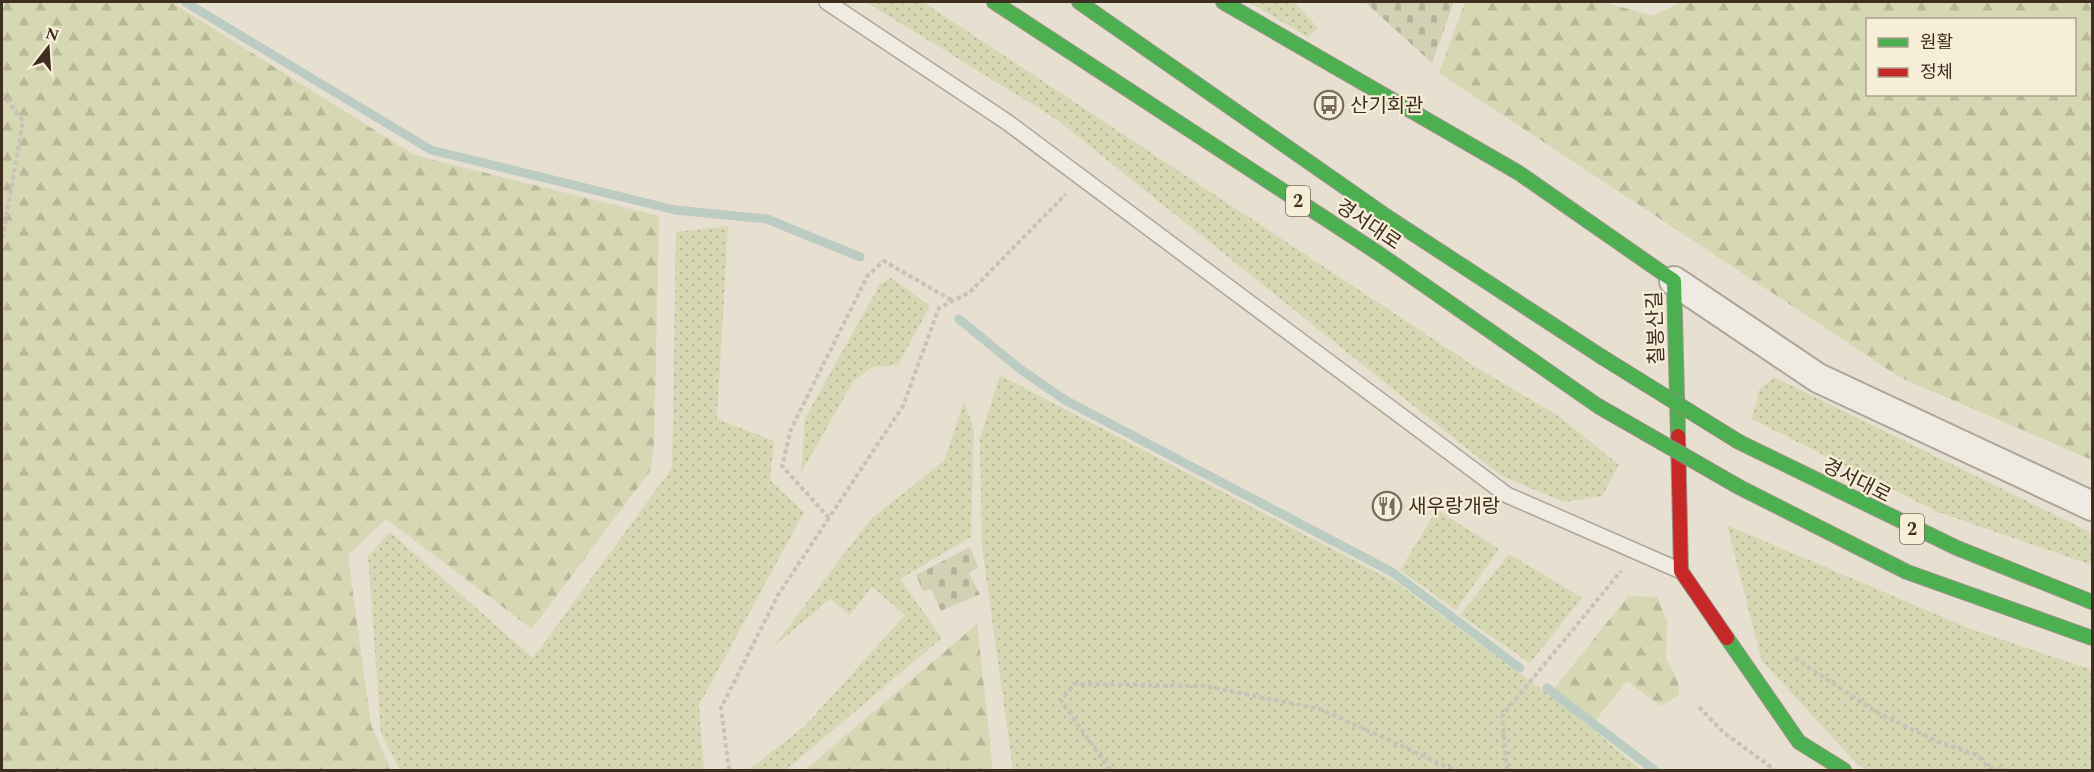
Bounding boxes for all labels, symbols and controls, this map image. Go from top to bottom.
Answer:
north arrow [18,18,78,78]
legend [1866,18,2076,96]
text: N [42,21,62,48]
text: 원활 [1920,29,1953,56]
text: 정체 [1920,59,1953,86]
bus stop icon: 산기회관 [1313,89,1345,121]
place label: 산기회관 [1350,91,1424,121]
road number: 2 [1286,186,1310,216]
street label: 경서대로 [1330,192,1407,258]
street label: 칠봉산길 [1640,291,1672,365]
street label: 경서대로 [1817,451,1896,511]
restaurant icon: 새우랑개랑 [1371,490,1403,522]
place label: 새우랑개랑 [1408,492,1500,522]
road number: 2 [1900,514,1924,544]

